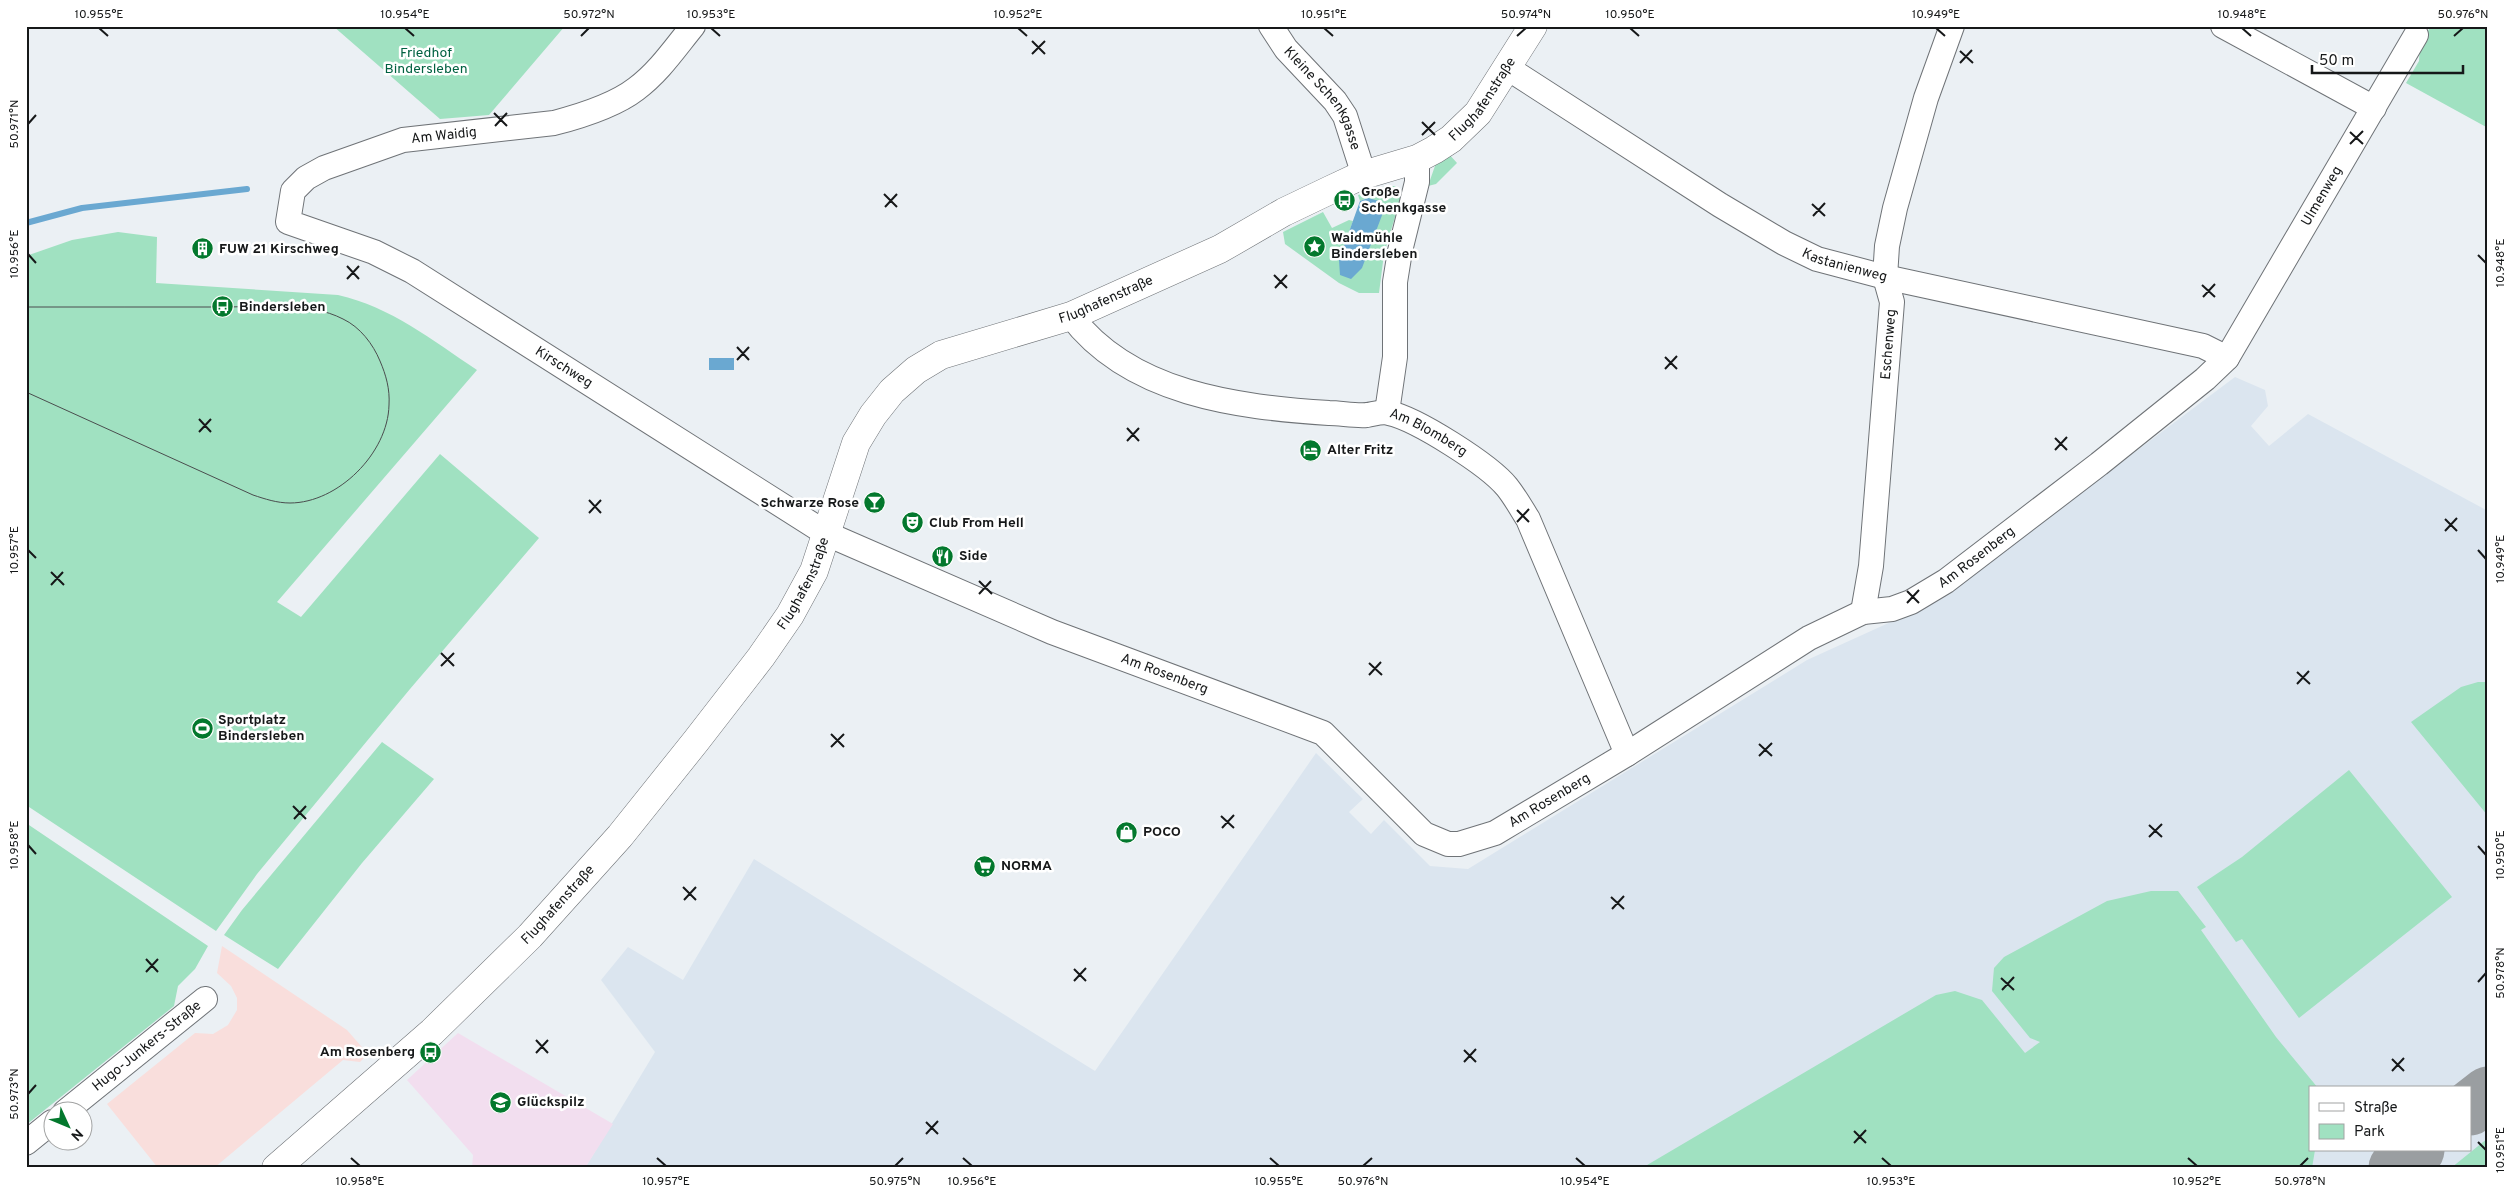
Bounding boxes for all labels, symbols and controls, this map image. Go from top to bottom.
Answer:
text: 10.955°E [74,7,124,23]
text: 10.954°E [380,7,430,23]
text: 50.972°N [563,7,615,23]
text: 10.953°E [687,7,735,23]
text: 10.952°E [994,7,1042,23]
text: 10.951°E [1301,7,1347,23]
text: 50.974°N [1501,7,1551,23]
text: 10.950°E [1605,7,1655,23]
text: 10.949°E [1912,7,1960,23]
text: 10.948°E [2218,7,2266,23]
text: 50.976°N [2438,7,2488,23]
scale bar [2312,42,2463,74]
street label: Kleine Schenkgasse [1280,43,1364,152]
park label: Friedhof Bindersleben [384,45,468,78]
text: 50 m [2319,52,2354,71]
street label: Flughafenstraße [1445,54,1520,145]
text: 50.971°N [7,100,23,149]
street label: Am Waidig [410,124,478,148]
street label: Ulmenweg [2298,163,2346,229]
place label: Große Schenkgasse [1361,184,1446,217]
bus stop icon: Große Schenkgasse [1333,188,1357,212]
text: 10.956°E [7,230,23,278]
place label: Waidmühle Bindersleben [1331,230,1418,263]
place icon: Waidmühle Bindersleben [1303,234,1327,258]
building icon: FUW 21 Kirschweg [191,237,215,261]
text: 10.948°E [2493,239,2509,287]
place label: FUW 21 Kirschweg [219,241,339,258]
street label: Kastanienweg [1799,244,1889,286]
street label: Flughafenstraße [1057,272,1156,328]
bus stop icon: Bindersleben [211,295,235,319]
place label: Bindersleben [239,299,326,316]
street label: Eschenweg [1877,308,1900,380]
street label: Kirschweg [532,343,596,392]
street label: Am Blomberg [1387,405,1471,460]
hotel icon: Alter Fritz [1299,438,1323,462]
place label: Alter Fritz [1327,442,1393,459]
bar icon: Schwarze Rose [863,491,887,515]
place label: Schwarze Rose [761,495,859,512]
theatre icon: Club From Hell [901,511,925,535]
place label: Club From Hell [929,515,1024,532]
street label: Am Rosenberg [1935,523,2018,592]
text: 10.957°E [7,526,23,574]
street label: Flughafenstraße [774,535,833,633]
text: 10.949°E [2493,535,2509,583]
restaurant icon: Side [931,544,955,568]
place label: Side [959,548,988,565]
street label: Am Rosenberg [1118,650,1211,698]
place label: Sportplatz Bindersleben [218,712,305,745]
sports icon: Sportplatz Bindersleben [190,716,214,740]
street label: Am Rosenberg [1505,770,1593,831]
shop icon: POCO [1115,820,1139,844]
text: 10.958°E [7,821,23,869]
place label: POCO [1143,824,1181,841]
text: 10.950°E [2493,830,2509,880]
supermarket icon: NORMA [973,854,997,878]
place label: NORMA [1001,858,1052,875]
street label: Flughafenstraße [518,861,598,948]
text: 50.978°N [2493,947,2509,999]
street label: Hugo-Junkers-Straße [89,997,205,1095]
bus stop icon: Am Rosenberg [419,1040,443,1064]
place label: Am Rosenberg [320,1044,415,1061]
text: 50.973°N [7,1068,23,1120]
legend [2309,1086,2472,1152]
school or university icon: Glückspilz [489,1090,513,1114]
place label: Glückspilz [517,1094,585,1111]
text: Straße [2354,1099,2398,1118]
north arrow [42,1102,92,1152]
text: Park [2354,1123,2385,1142]
text: N [67,1124,86,1144]
text: 10.951°E [2493,1127,2509,1173]
text: 10.958°E [336,1174,384,1190]
text: 10.957°E [642,1174,690,1190]
text: 50.975°N [869,1174,921,1190]
text: 10.956°E [948,1174,996,1190]
text: 10.955°E [1254,1174,1304,1190]
text: 50.976°N [1338,1174,1388,1190]
text: 10.954°E [1560,1174,1610,1190]
text: 10.953°E [1867,1174,1915,1190]
text: 10.952°E [2173,1174,2221,1190]
text: 50.978°N [2274,1174,2326,1190]

